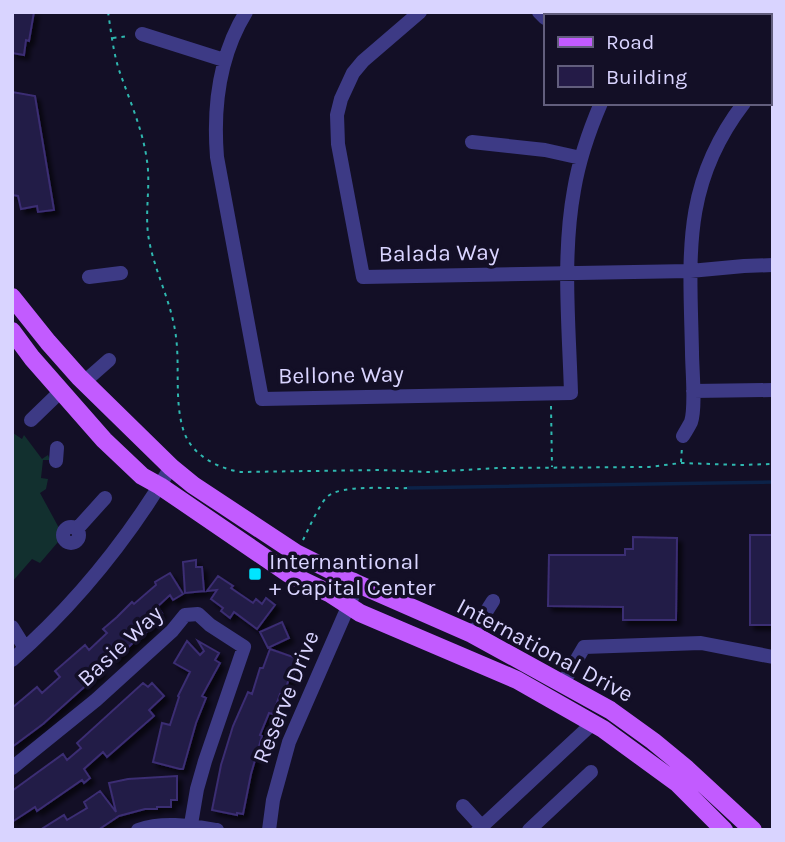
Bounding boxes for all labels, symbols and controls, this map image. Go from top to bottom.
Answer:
legend [544,14,771,105]
text: Road [606,30,654,54]
text: Building [606,65,687,89]
street label: Balada Way [378,238,500,268]
street label: Bellone Way [278,360,404,390]
place label: Internantional + Capital Center [269,548,436,601]
marker: Internantional + Capital Center [247,566,263,582]
street label: International Drive [452,592,638,708]
street label: Basie Way [72,600,168,692]
street label: Reserve Drive [247,627,325,767]

